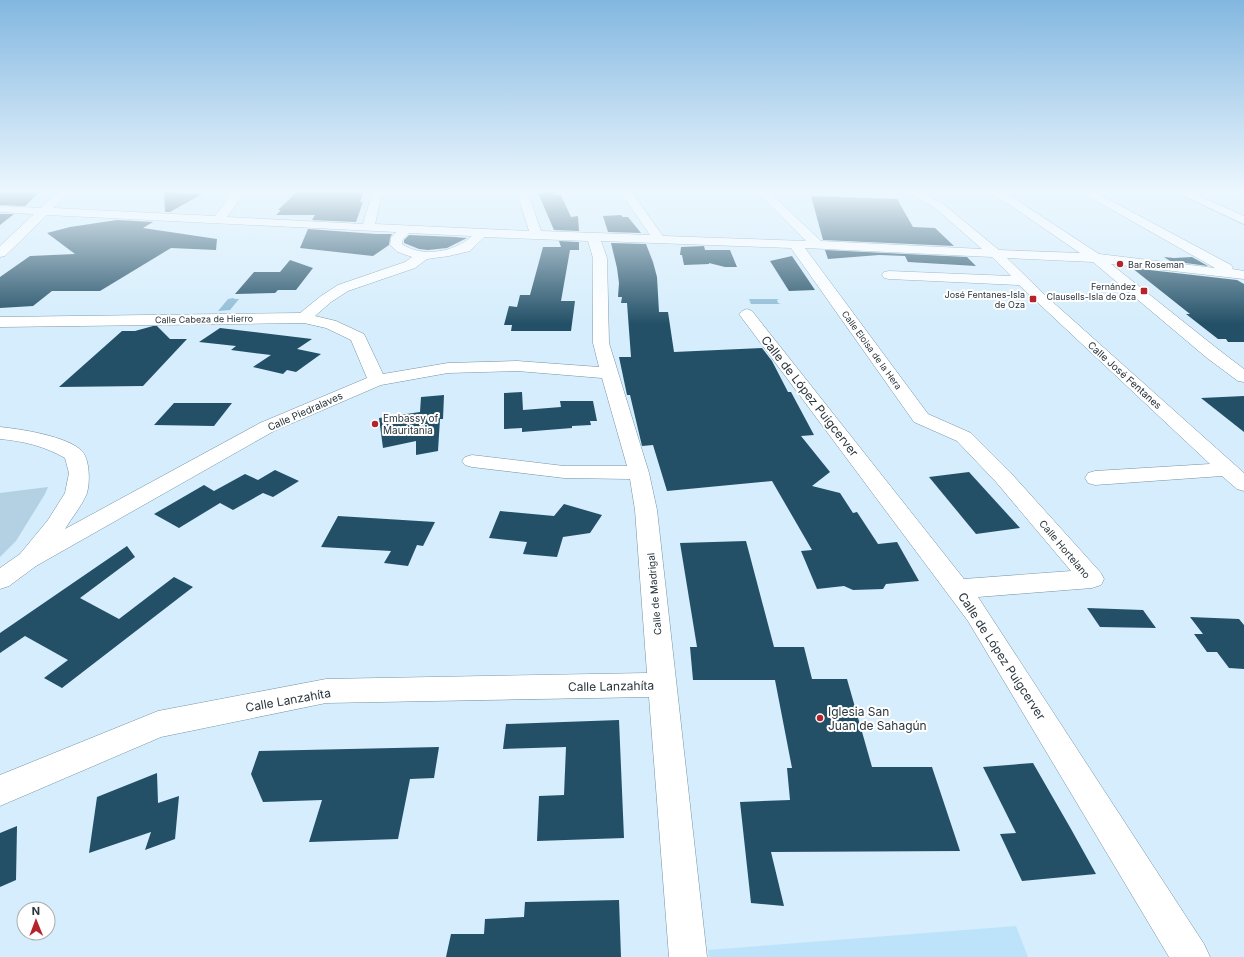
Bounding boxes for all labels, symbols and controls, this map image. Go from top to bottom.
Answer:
marker: Bar Roseman [1115,259,1125,269]
place label: Bar Roseman [1128,259,1184,270]
place label: Fernández Clausells-Isla de Oza [1046,281,1136,302]
marker: Fernández Clausells-Isla de Oza [1139,286,1149,296]
place label: José Fentanes-Isla de Oza [945,289,1025,310]
marker: José Fentanes-Isla de Oza [1028,294,1038,304]
street label: Calle Eloisa de la Hera [840,308,904,392]
street label: Calle Cabeza de Hierro [155,313,253,325]
street label: Calle de López Puigcerver [758,333,862,460]
street label: Calle José Fentanes [1086,339,1164,411]
street label: Calle Piedralaves [266,389,344,433]
place label: Embassy of Mauritania [383,412,439,436]
marker: Embassy of Mauritania [370,419,380,429]
street label: Calle Hortelano [1037,517,1093,581]
street label: Calle de Madrigal [644,552,664,636]
street label: Calle de López Puigcerver [955,589,1049,723]
street label: Calle Lanzahíta [568,678,654,694]
street label: Calle Lanzahíta [244,685,332,715]
place label: Iglesia San Juan de Sahagún [828,704,927,733]
marker: Iglesia San Juan de Sahagún [815,713,825,723]
north arrow [16,901,56,941]
text: N [32,904,40,918]

